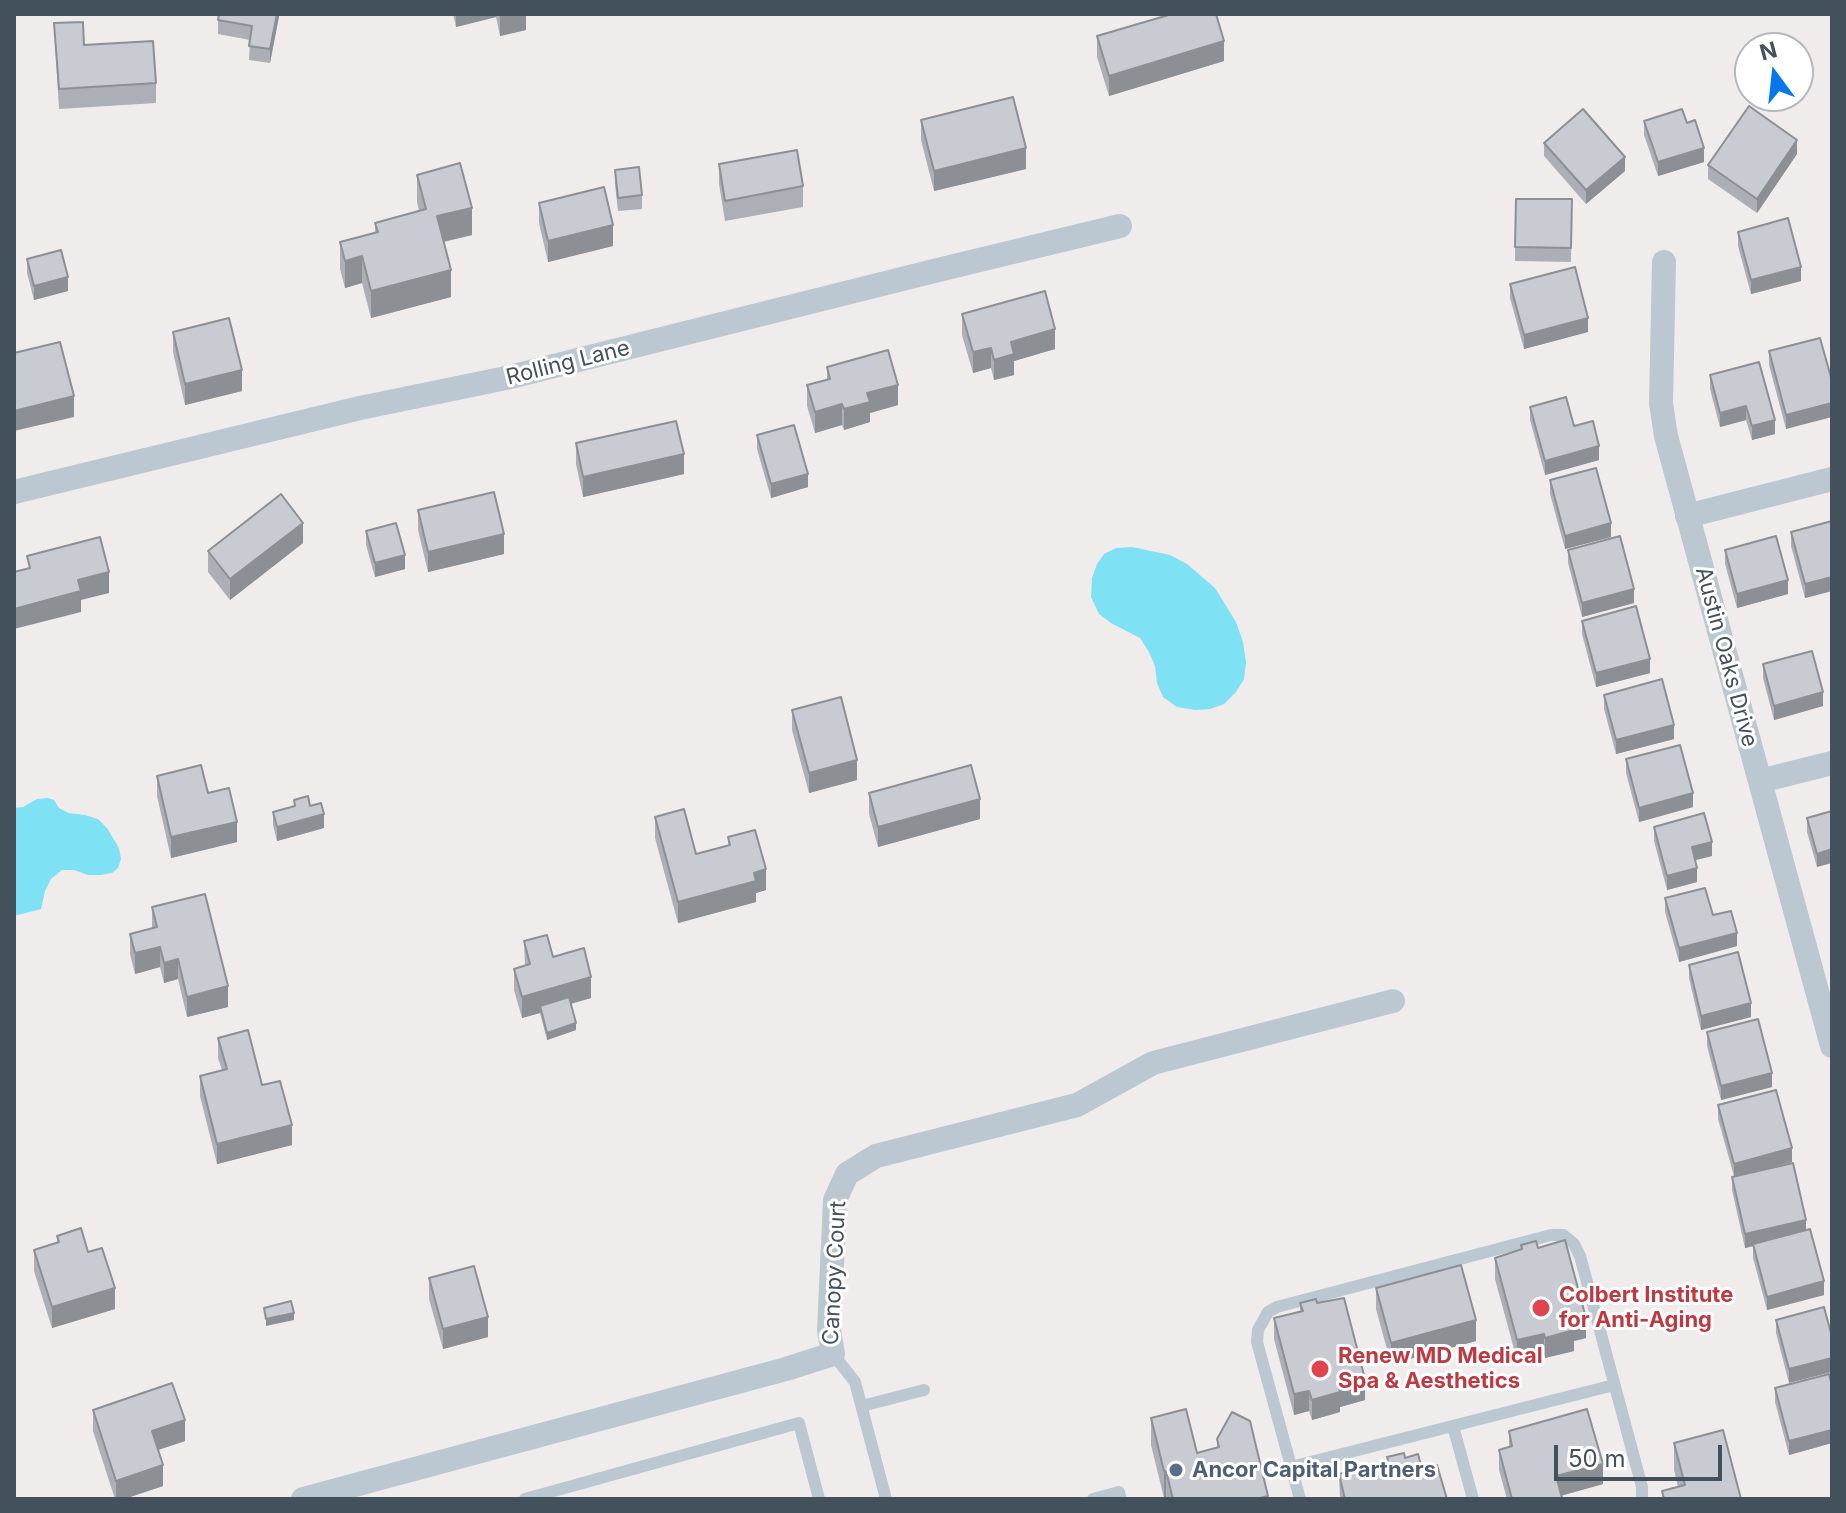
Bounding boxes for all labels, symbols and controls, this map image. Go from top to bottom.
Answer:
north arrow [1734,32,1814,112]
text: N [1757,36,1780,65]
street label: Rolling Lane [504,335,632,391]
street label: Austin Oaks Drive [1689,564,1763,750]
street label: Canopy Court [818,1200,852,1346]
place label: Colbert Institute for Anti-Aging [1559,1282,1733,1334]
marker: Colbert Institute for Anti-Aging [1530,1297,1552,1319]
place label: Renew MD Medical Spa & Aesthetics [1338,1343,1543,1394]
marker: Renew MD Medical Spa & Aesthetics [1309,1358,1331,1380]
scale bar [1558,1429,1726,1479]
text: 50 m [1568,1444,1626,1473]
place label: Ancor Capital Partners [1192,1457,1436,1483]
marker: Ancor Capital Partners [1167,1461,1185,1479]

